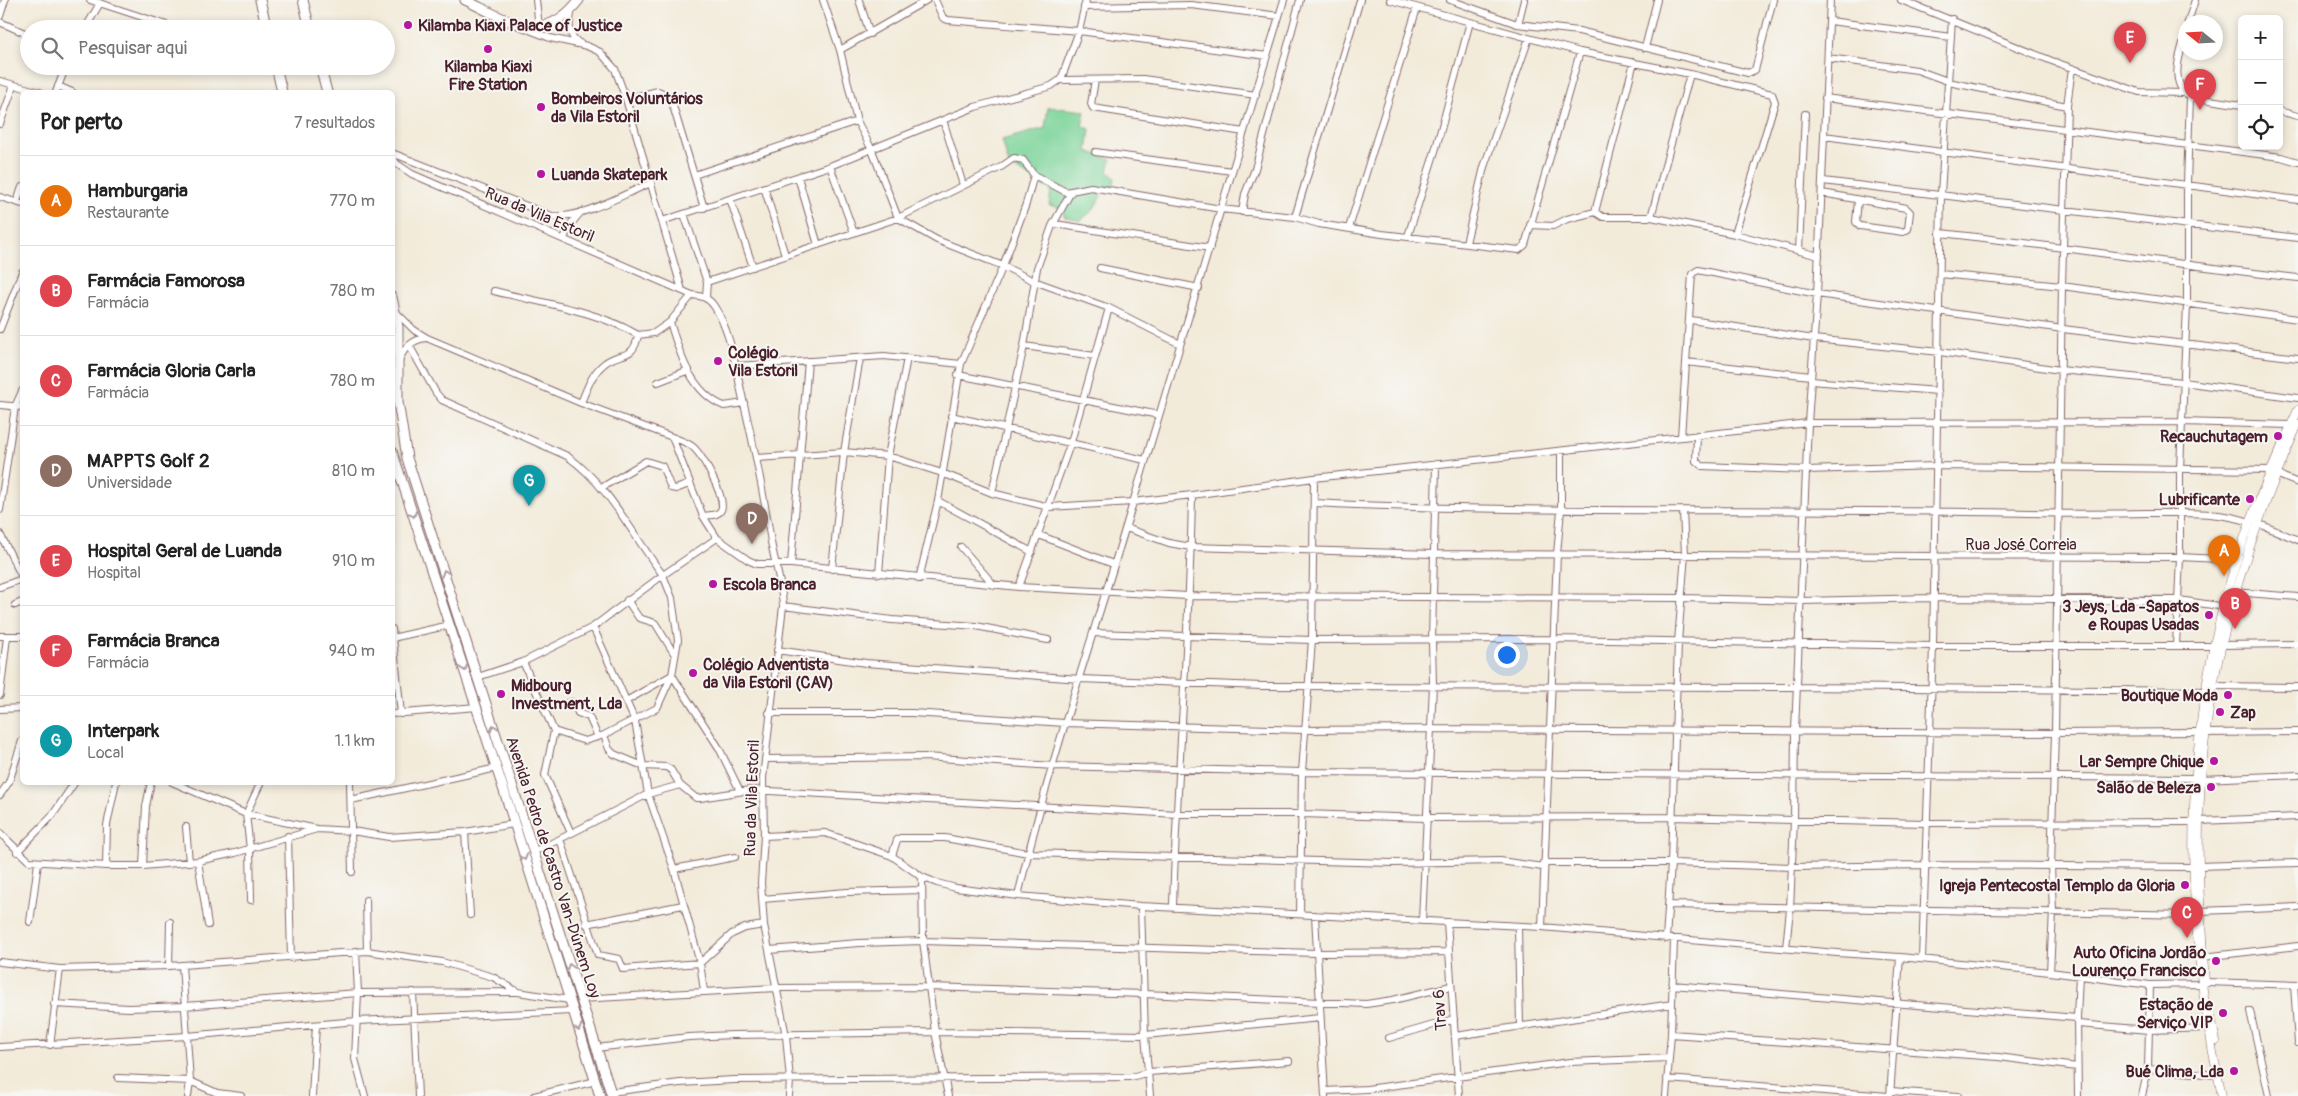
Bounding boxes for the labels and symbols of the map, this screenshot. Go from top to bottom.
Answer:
north arrow [2178,15,2223,60]
place label: Kilamba Kiaxi Palace of Justice [418,16,623,36]
marker: Kilamba Kiaxi Palace of Justice [402,19,414,31]
pin: E [2114,22,2146,63]
marker: Kilamba Kiaxi Fire Station [482,43,494,55]
place label: Kilamba Kiaxi Fire Station [444,57,532,95]
pin: F [2184,69,2216,110]
place label: Bombeiros Voluntários da Vila Estoril [551,89,704,127]
marker: Bombeiros Voluntários da Vila Estoril [535,101,547,113]
place label: Luanda Skatepark [551,165,668,185]
marker: Luanda Skatepark [535,168,547,180]
street label: Rua da Vila Estoril [482,183,597,247]
place label: Colégio Vila Estoril [728,343,798,381]
marker: Colégio Vila Estoril [712,355,724,367]
place label: Recauchutagem [2160,427,2268,447]
marker: Recauchutagem [2272,430,2284,442]
pin: G [513,465,545,506]
place label: Lubrificante [2159,490,2241,510]
marker: Lubrificante [2244,493,2256,505]
pin: D [736,503,768,544]
one-way arrow [408,509,418,518]
street label: Rua José Correia [1965,535,2077,555]
pin: A [2208,535,2240,576]
one-way arrow [441,570,451,578]
place label: Escola Branca [723,575,817,595]
marker: Escola Branca [707,578,719,590]
pin: B [2219,588,2251,629]
place label: 3 Jeys, Lda -Sapatos e Roupas Usadas [2062,597,2200,635]
marker: 3 Jeys, Lda -Sapatos e Roupas Usadas [2203,609,2215,621]
your location [1494,642,1520,668]
place label: Colégio Adventista da Vila Estoril (CAV) [703,655,834,693]
one-way arrow [458,664,468,672]
marker: Colégio Adventista da Vila Estoril (CAV) [687,667,699,679]
place label: Midbourg Investment, Lda [511,676,623,714]
place label: Boutique Moda [2121,686,2219,706]
marker: Midbourg Investment, Lda [495,688,507,700]
marker: Boutique Moda [2222,689,2234,701]
place label: Zap [2230,703,2256,723]
marker: Zap [2214,706,2226,718]
one-way arrow [490,725,500,733]
street label: Avenida Pedro de Castro Van-Dúnem Loy [501,734,605,1001]
street label: Rua da Vila Estoril [740,739,764,857]
place label: Lar Sempre Chique [2079,752,2205,772]
marker: Lar Sempre Chique [2208,755,2220,767]
place label: Salão de Beleza [2096,778,2202,798]
marker: Salão de Beleza [2205,781,2217,793]
one-way arrow [519,852,529,860]
place label: Igreja Pentecostal Templo da Gloria [1939,876,2176,896]
marker: Igreja Pentecostal Templo da Gloria [2179,879,2191,891]
pin: C [2171,897,2203,938]
place label: Auto Oficina Jordão Lourenço Francisco [2072,943,2206,981]
marker: Auto Oficina Jordão Lourenço Francisco [2210,955,2222,967]
one-way arrow [565,963,575,971]
street label: Trav 6 [1429,989,1451,1031]
place label: Estação de Serviço VIP [2137,995,2214,1033]
marker: Estação de Serviço VIP [2217,1007,2229,1019]
one-way arrow [572,1024,582,1032]
place label: Bué Clima, Lda [2126,1062,2225,1082]
marker: Bué Clima, Lda [2228,1065,2240,1077]

